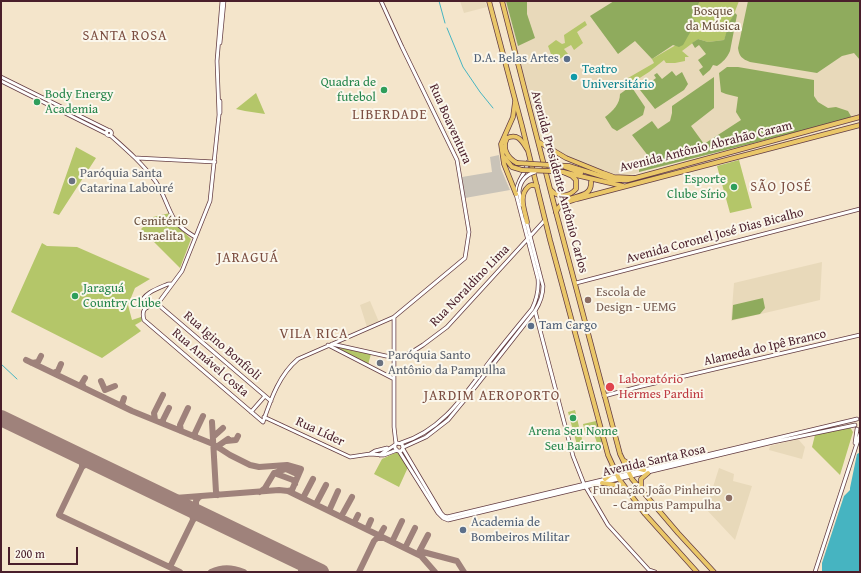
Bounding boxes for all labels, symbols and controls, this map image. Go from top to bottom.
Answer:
park label: Bosque da Música [686,4,740,35]
district label: SANTA ROSA [83,28,167,44]
place label: D.A. Belas Artes [474,51,559,67]
marker: D.A. Belas Artes [562,54,572,64]
place label: Teatro Universitário [582,62,654,93]
marker: Teatro Universitário [569,72,579,82]
place label: Quadra de futebol [321,75,376,106]
street label: Rua Boaventura [425,82,475,166]
marker: Quadra de futebol [379,85,389,95]
place label: Body Energy Academia [45,87,114,118]
street label: Avenida Presidente Antônio Carlos [527,89,591,275]
marker: Body Energy Academia [32,97,42,107]
district label: LIBERDADE [352,107,428,123]
street label: Avenida Antônio Abrahão Caram [618,118,794,176]
place label: Paróquia Santa Catarina Labouré [80,166,174,197]
place label: Esporte Clube Sírio [667,172,726,203]
marker: Paróquia Santa Catarina Labouré [67,176,77,186]
district label: SÃO JOSÉ [750,179,812,195]
marker: Esporte Clube Sírio [729,182,739,192]
street label: Avenida Coronel José Dias Bicalho [625,205,805,267]
park label: Cemitério Israelita [134,214,188,245]
street label: Rua Noraldino Lima [427,242,513,330]
district label: JARAGUÁ [217,250,279,266]
place label: Jaraguá Country Clube [83,281,161,312]
place label: Escola de Design - UEMG [596,285,676,316]
marker: Jaraguá Country Clube [70,291,80,301]
marker: Escola de Design - UEMG [583,295,593,305]
street label: Rua Igino Bonfioli [180,308,264,384]
place label: Tam Cargo [539,318,597,334]
marker: Tam Cargo [526,321,536,331]
street label: Rua Amável Costa [168,325,252,401]
district label: VILA RICA [280,326,348,342]
street label: Alameda do Ipê Branco [702,326,828,370]
place label: Paróquia Santo Antônio da Pampulha [388,348,506,379]
marker: Paróquia Santo Antônio da Pampulha [375,358,385,368]
place label: Laboratório Hermes Pardini [619,372,704,403]
marker: Laboratório Hermes Pardini [604,381,616,393]
district label: JARDIM AEROPORTO [424,388,560,404]
marker: Arena Seu Nome Seu Bairro [568,413,578,423]
street label: Rua Líder [293,414,347,450]
place label: Arena Seu Nome Seu Bairro [528,424,618,455]
street label: Avenida Santa Rosa [601,442,707,480]
place label: Fundação João Pinheiro - Campus Pampulha [593,483,721,514]
marker: Fundação João Pinheiro - Campus Pampulha [724,493,734,503]
place label: Academia de Bombeiros Militar [471,515,570,546]
marker: Academia de Bombeiros Militar [458,525,468,535]
scale bar [10,539,80,565]
text: 200 m [15,545,45,562]

